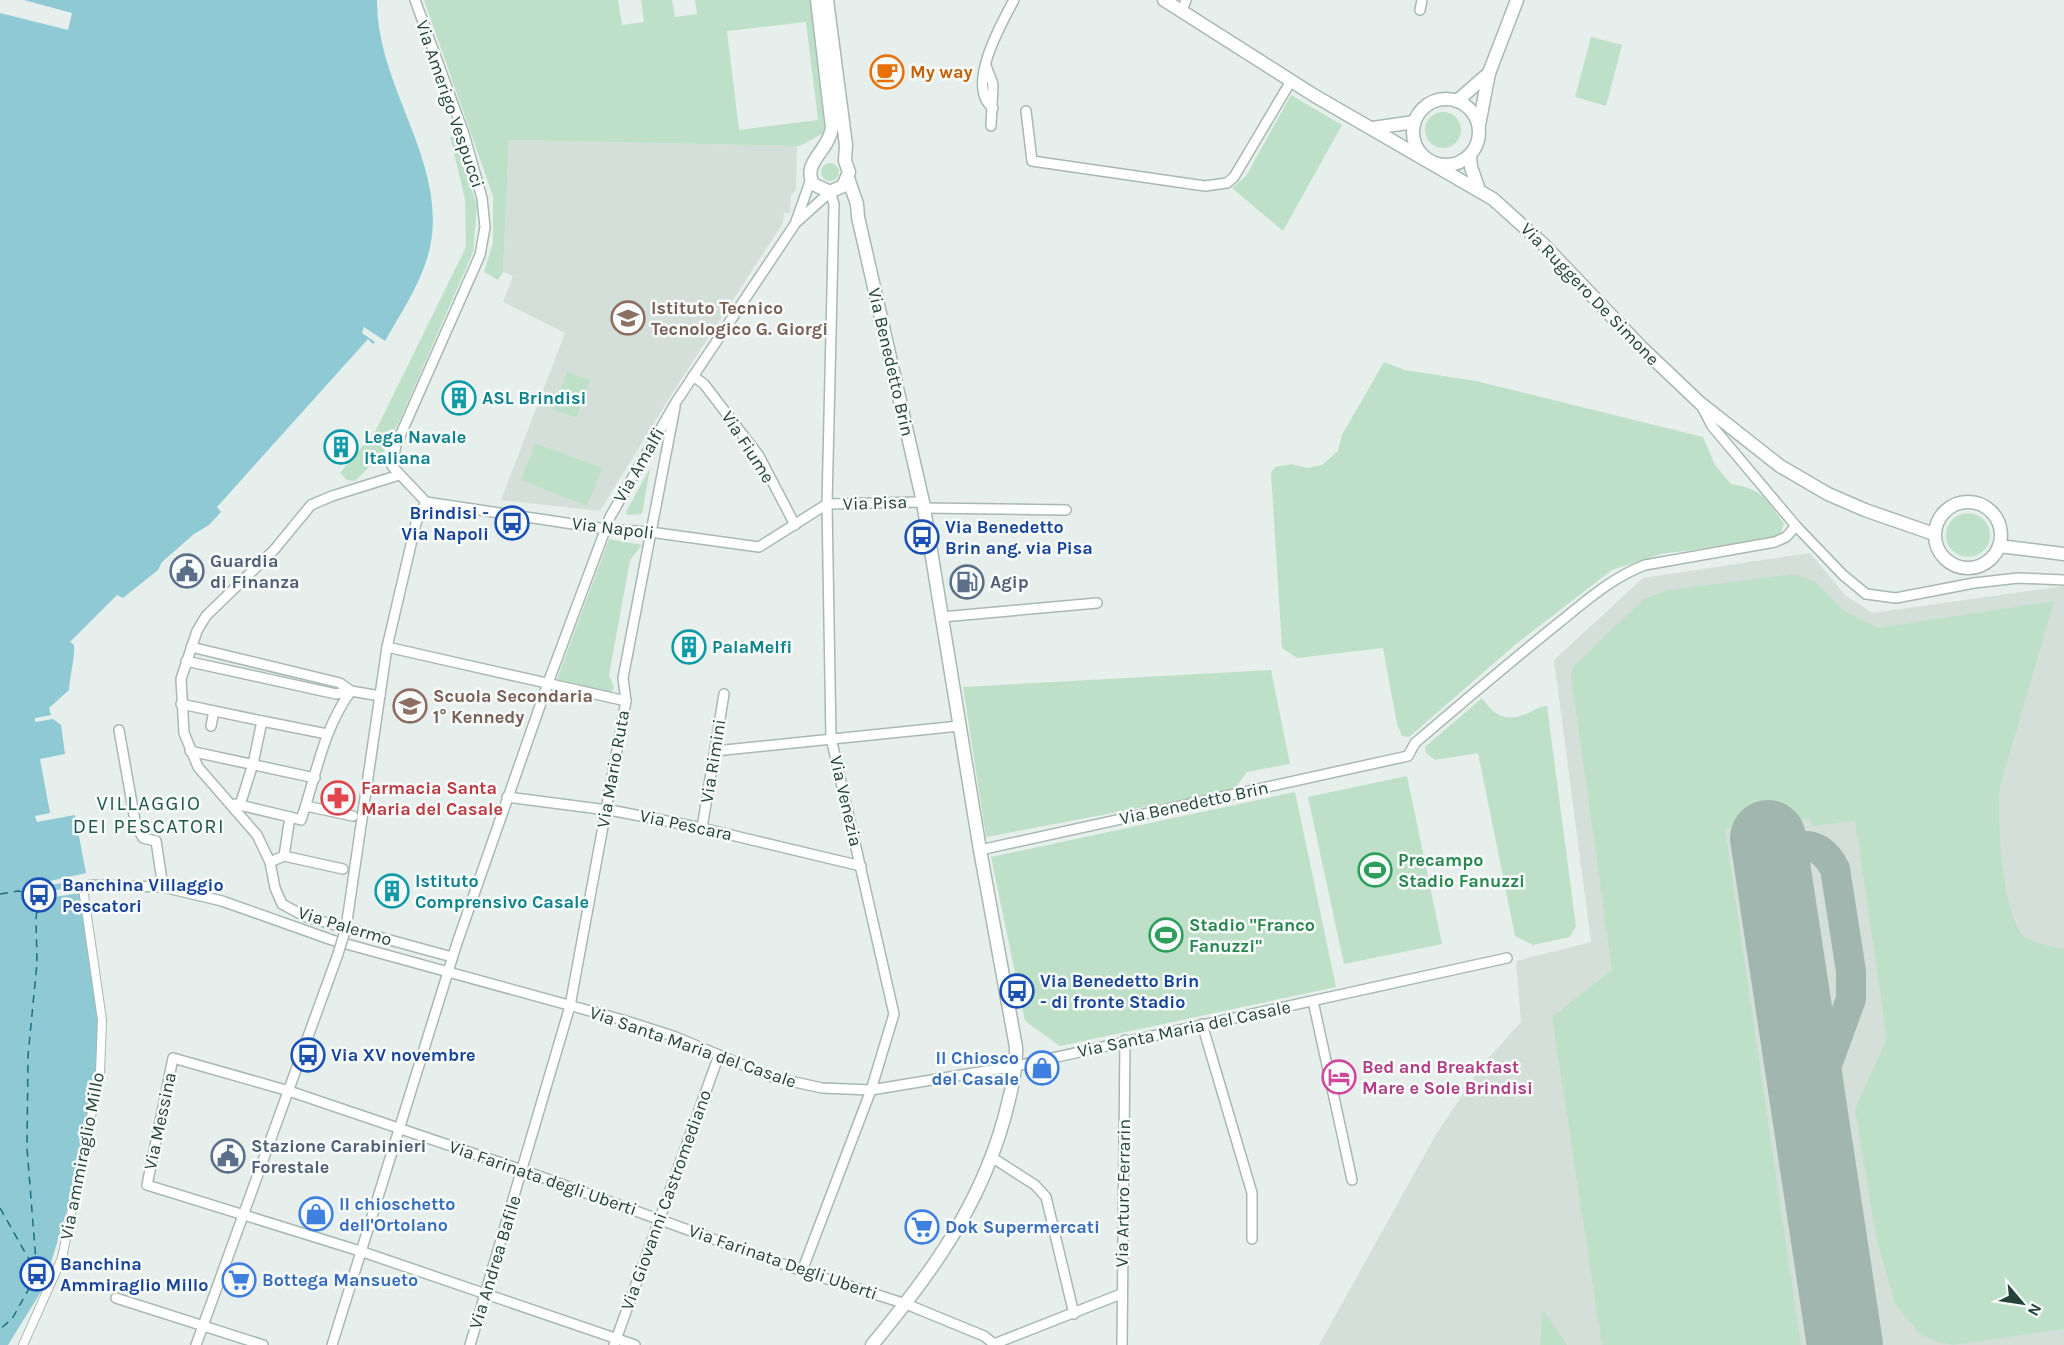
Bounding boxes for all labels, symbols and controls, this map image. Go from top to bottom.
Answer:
street label: Via Amerigo Vespucci [411,17,489,191]
cafe icon: My way [869,54,905,90]
place label: My way [910,61,973,83]
street label: Via Ruggero De Simone [1516,218,1664,370]
street label: Via Benedetto Brin [863,286,919,438]
place label: Istituto Tecnico Tecnologico G. Giorgi [651,297,828,340]
school or university icon: Istituto Tecnico Tecnologico G. Giorgi [610,300,646,336]
building icon: ASL Brindisi [441,380,477,416]
place label: ASL Brindisi [482,387,586,409]
street label: Via Fiume [717,407,779,487]
street label: Via Amalfi [609,423,669,507]
place label: Lega Navale Italiana [364,426,466,469]
building icon: Lega Navale Italiana [323,429,359,465]
street label: Via Pisa [842,491,908,515]
place label: Brindisi - Via Napoli [401,502,489,545]
bus stop icon: Brindisi - Via Napoli [494,505,530,541]
street label: Via Napoli [571,512,655,544]
place label: Via Benedetto Brin ang. via Pisa [945,516,1093,559]
bus stop icon: Via Benedetto Brin ang. via Pisa [904,519,940,555]
place label: Guardia di Finanza [210,550,300,593]
public building icon: Guardia di Finanza [169,553,205,589]
fuel station icon: Agip [949,564,985,600]
place label: Agip [990,571,1029,593]
building icon: PalaMelfi [671,629,707,665]
place label: PalaMelfi [712,636,792,658]
place label: Scuola Secondaria 1° Kennedy [433,685,593,728]
school or university icon: Scuola Secondaria 1° Kennedy [392,688,428,724]
street label: Via Mario Ruta [592,708,634,830]
street label: Via Rimini [696,718,730,804]
street label: Via Venezia [825,754,867,848]
street label: Via Benedetto Brin [1118,776,1270,830]
place label: Farmacia Santa Maria del Casale [361,777,503,820]
pharmacy icon: Farmacia Santa Maria del Casale [320,780,356,816]
district label: VILLAGGIO DEI PESCATORI [73,792,225,838]
street label: Via Pescara [638,804,734,846]
place label: Precampo Stadio Fanuzzi [1398,849,1525,892]
sports icon: Precampo Stadio Fanuzzi [1357,852,1393,888]
place label: Istituto Comprensivo Casale [415,870,589,913]
building icon: Istituto Comprensivo Casale [374,873,410,909]
place label: Banchina Villaggio Pescatori [62,874,224,917]
bus stop icon: Banchina Villaggio Pescatori [21,877,57,913]
street label: Via Palermo [295,901,395,951]
place label: Stadio "Franco Fanuzzi" [1189,914,1315,957]
sports icon: Stadio "Franco Fanuzzi" [1148,917,1184,953]
place label: Via Benedetto Brin - di fronte Stadio [1040,970,1199,1013]
bus stop icon: Via Benedetto Brin - di fronte Stadio [999,973,1035,1009]
street label: Via Santa Maria del Casale [1075,996,1293,1062]
street label: Via Santa Maria del Casale [587,1001,799,1093]
bus stop icon: Via XV novembre [290,1037,326,1073]
place label: Via XV novembre [331,1044,476,1066]
place label: Il Chiosco del Casale [931,1047,1019,1090]
shop icon: Il Chiosco del Casale [1024,1050,1060,1086]
place label: Bed and Breakfast Mare e Sole Brindisi [1362,1056,1533,1099]
hotel icon: Bed and Breakfast Mare e Sole Brindisi [1321,1059,1357,1095]
street label: Via ammiraglio Millo [55,1070,109,1242]
street label: Via Messina [139,1070,181,1172]
street label: Via Giovanni Castromediano [616,1087,716,1313]
street label: Via Arturo Ferrarin [1111,1118,1135,1268]
place label: Stazione Carabinieri Forestale [251,1135,427,1178]
street label: Via Farinata degli Uberti [446,1135,640,1221]
public building icon: Stazione Carabinieri Forestale [210,1138,246,1174]
place label: Il chioschetto dell'Ortolano [339,1193,456,1236]
street label: Via Andrea Bafile [464,1193,526,1331]
shop icon: Il chioschetto dell'Ortolano [298,1196,334,1232]
supermarket icon: Dok Supermercati [904,1209,940,1245]
place label: Dok Supermercati [945,1216,1100,1238]
street label: Via Farinata Degli Uberti [686,1219,880,1305]
place label: Banchina Ammiraglio Millo [60,1253,208,1296]
bus stop icon: Banchina Ammiraglio Millo [19,1256,55,1292]
supermarket icon: Bottega Mansueto [221,1262,257,1298]
place label: Bottega Mansueto [262,1269,418,1291]
north arrow [1992,1273,2052,1333]
text: N [2024,1300,2046,1320]

